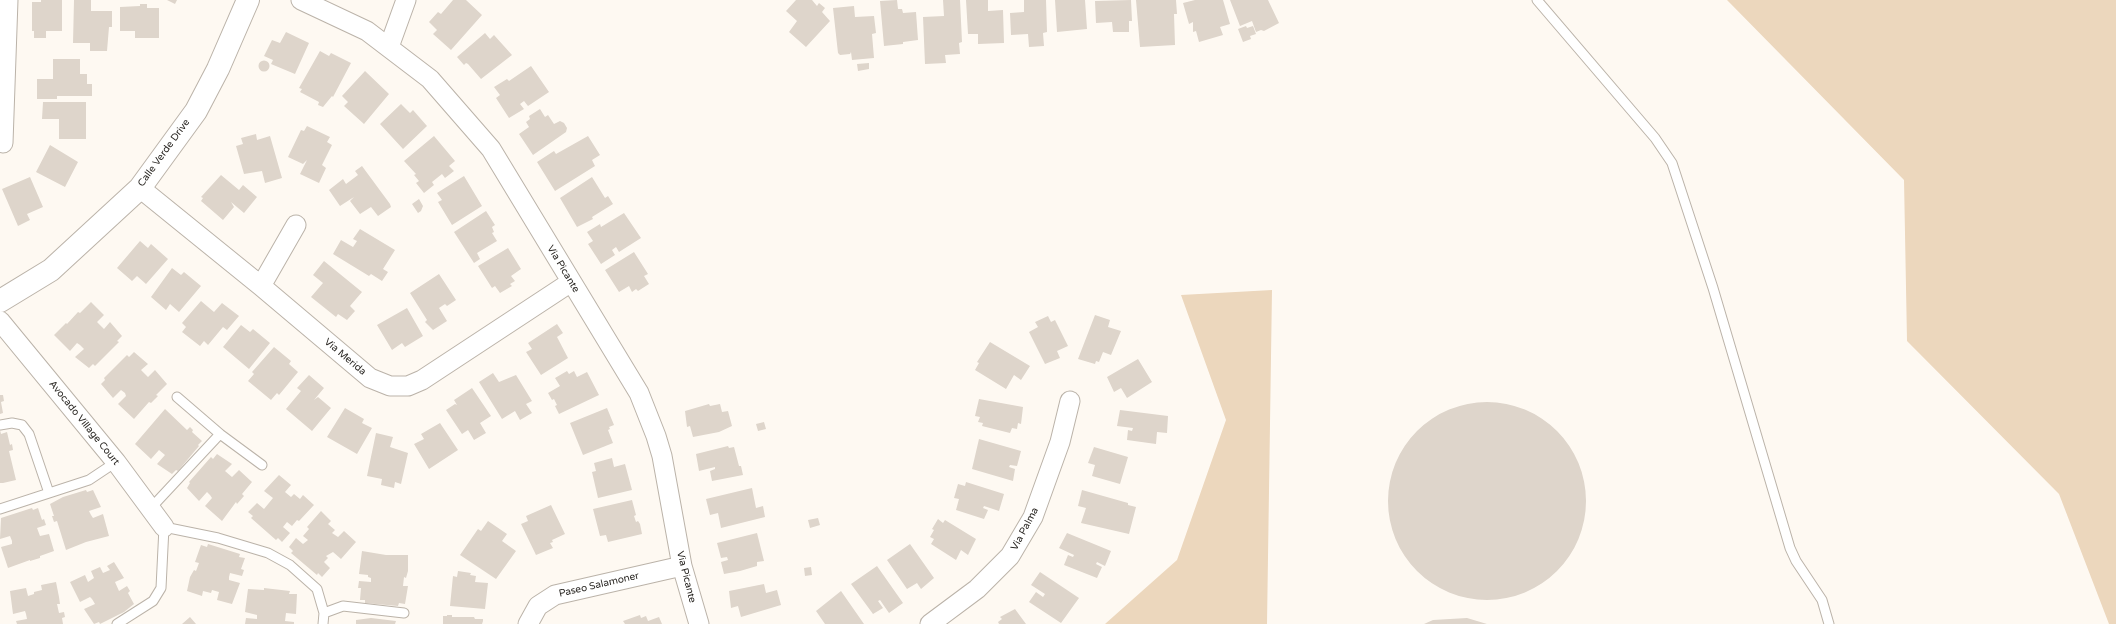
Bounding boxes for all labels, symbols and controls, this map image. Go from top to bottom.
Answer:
street label: Calle Verde Drive [135,117,193,189]
street label: Via Picante [544,243,582,295]
street label: Via Merida [322,336,368,378]
street label: Avocado Village Court [46,378,122,468]
street label: Via Palma [1009,505,1041,553]
street label: Via Picante [674,550,698,604]
street label: Paseo Salamoner [558,570,640,600]

